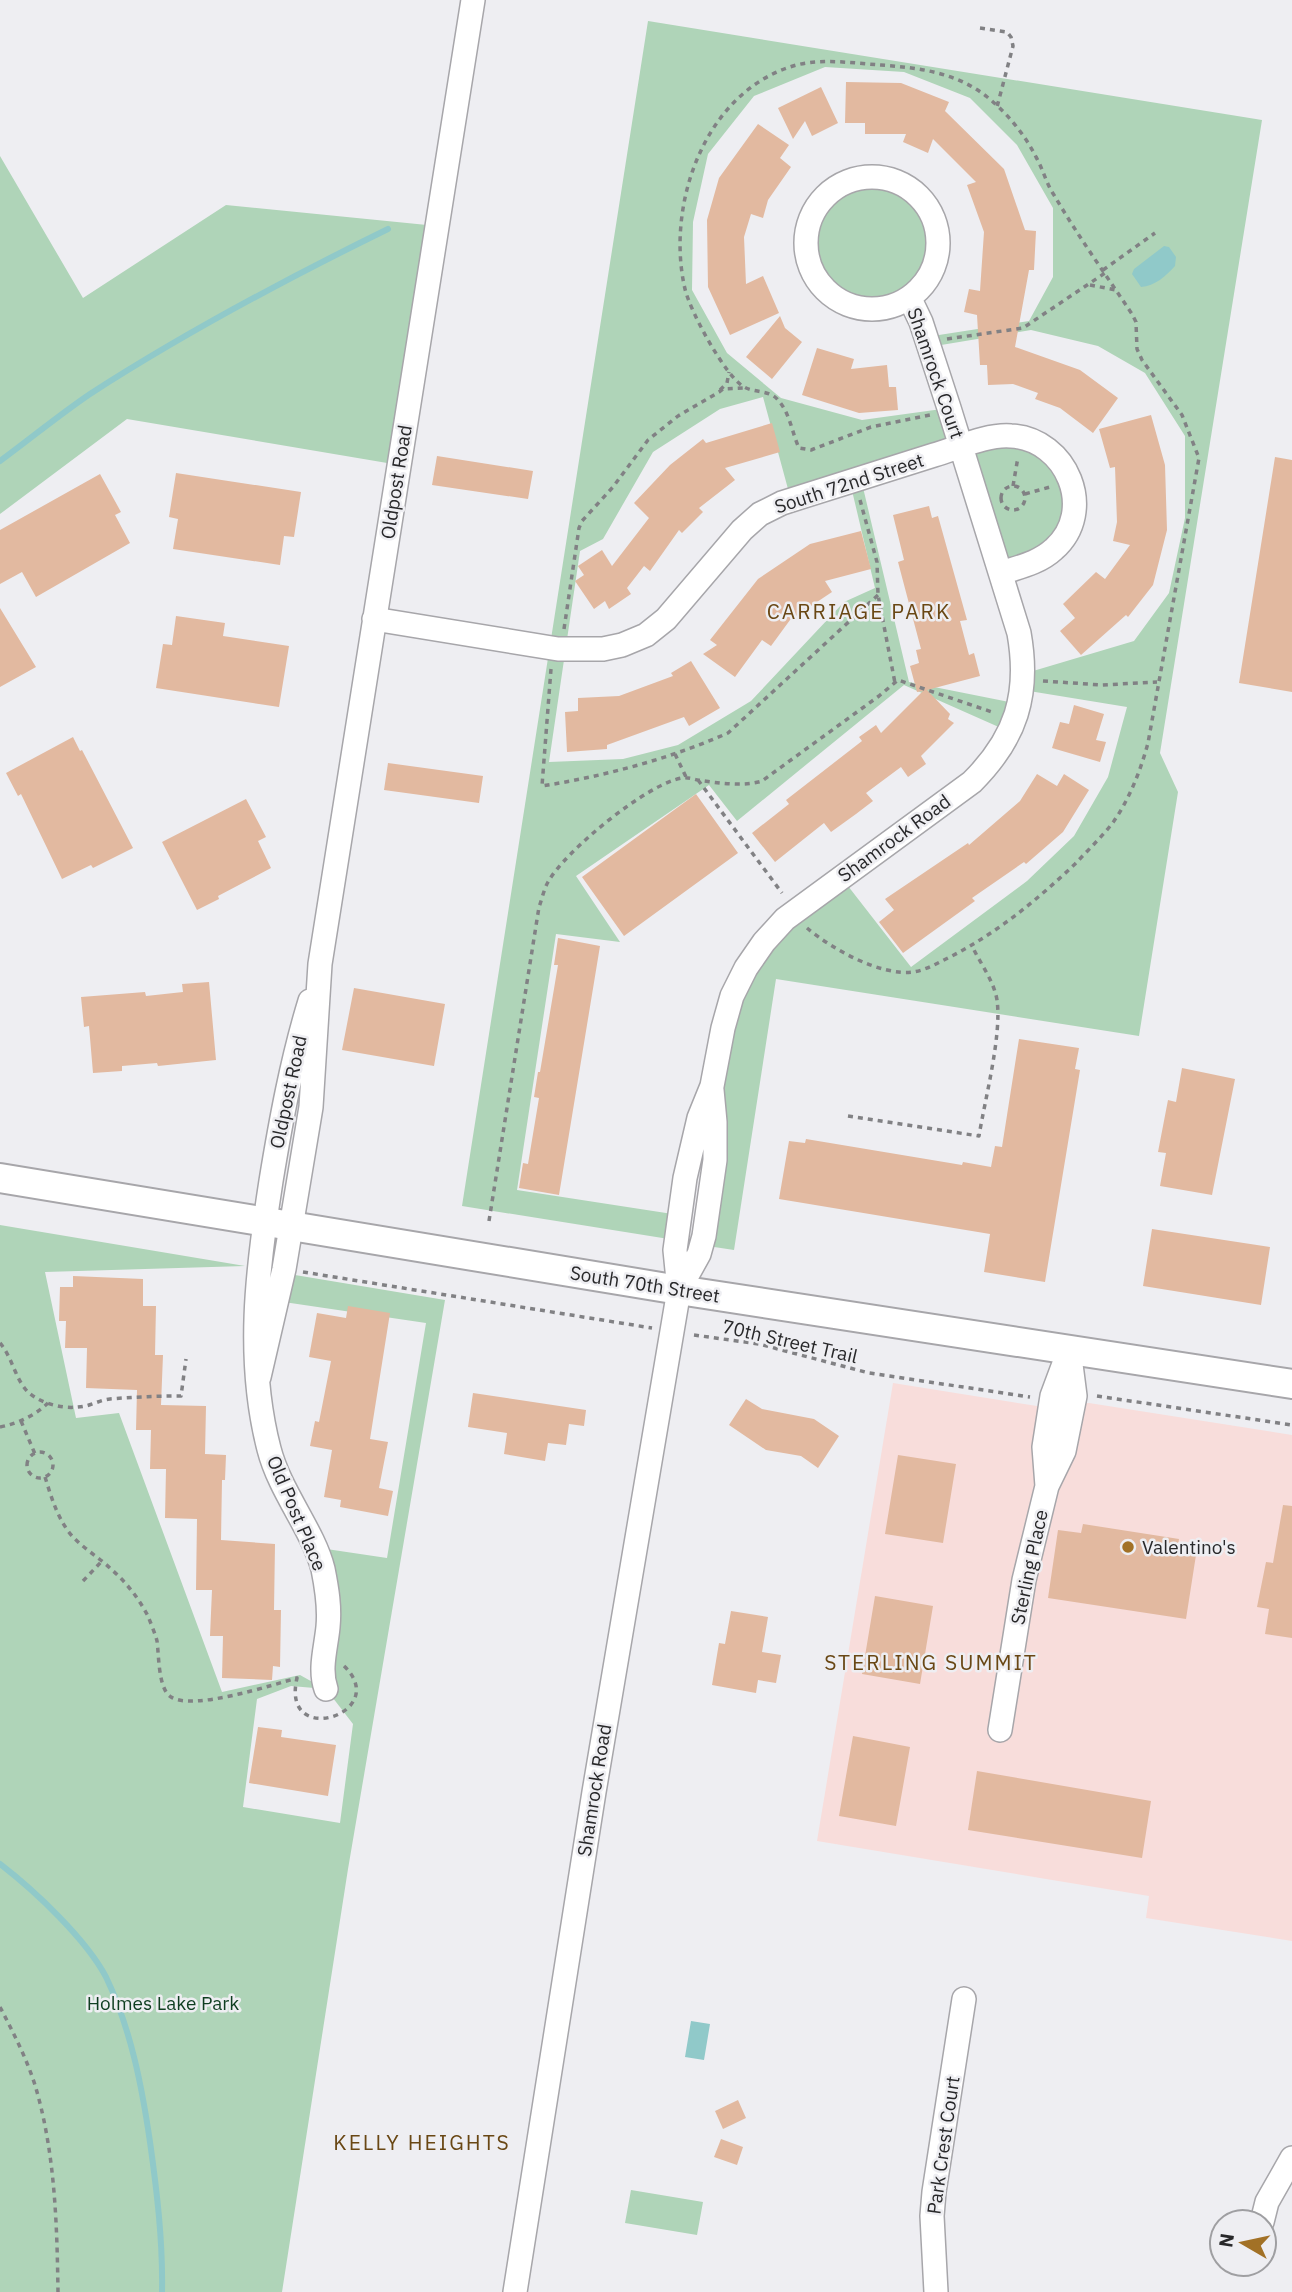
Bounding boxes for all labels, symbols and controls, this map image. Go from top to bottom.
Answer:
street label: Shamrock Court [902,304,970,442]
street label: Oldpost Road [375,423,417,541]
street label: South 72nd Street [771,448,927,518]
district label: CARRIAGE PARK [767,597,951,625]
street label: Shamrock Road [833,789,955,887]
street label: Oldpost Road [264,1033,312,1151]
street label: South 70th Street [568,1260,722,1308]
street label: 70th Street Trail [720,1314,860,1368]
street label: Old Post Place [262,1452,332,1574]
street label: Sterling Place [1005,1507,1053,1627]
place label: Valentino's [1142,1535,1236,1559]
marker: Valentino's [1120,1539,1136,1555]
district label: STERLING SUMMIT [824,1648,1038,1676]
street label: Shamrock Road [572,1722,616,1858]
park label: Holmes Lake Park [87,1991,239,2015]
street label: Park Crest Court [921,2074,965,2216]
district label: KELLY HEIGHTS [333,2128,511,2156]
north arrow [1208,2208,1278,2278]
text: N [1213,2232,1239,2249]

